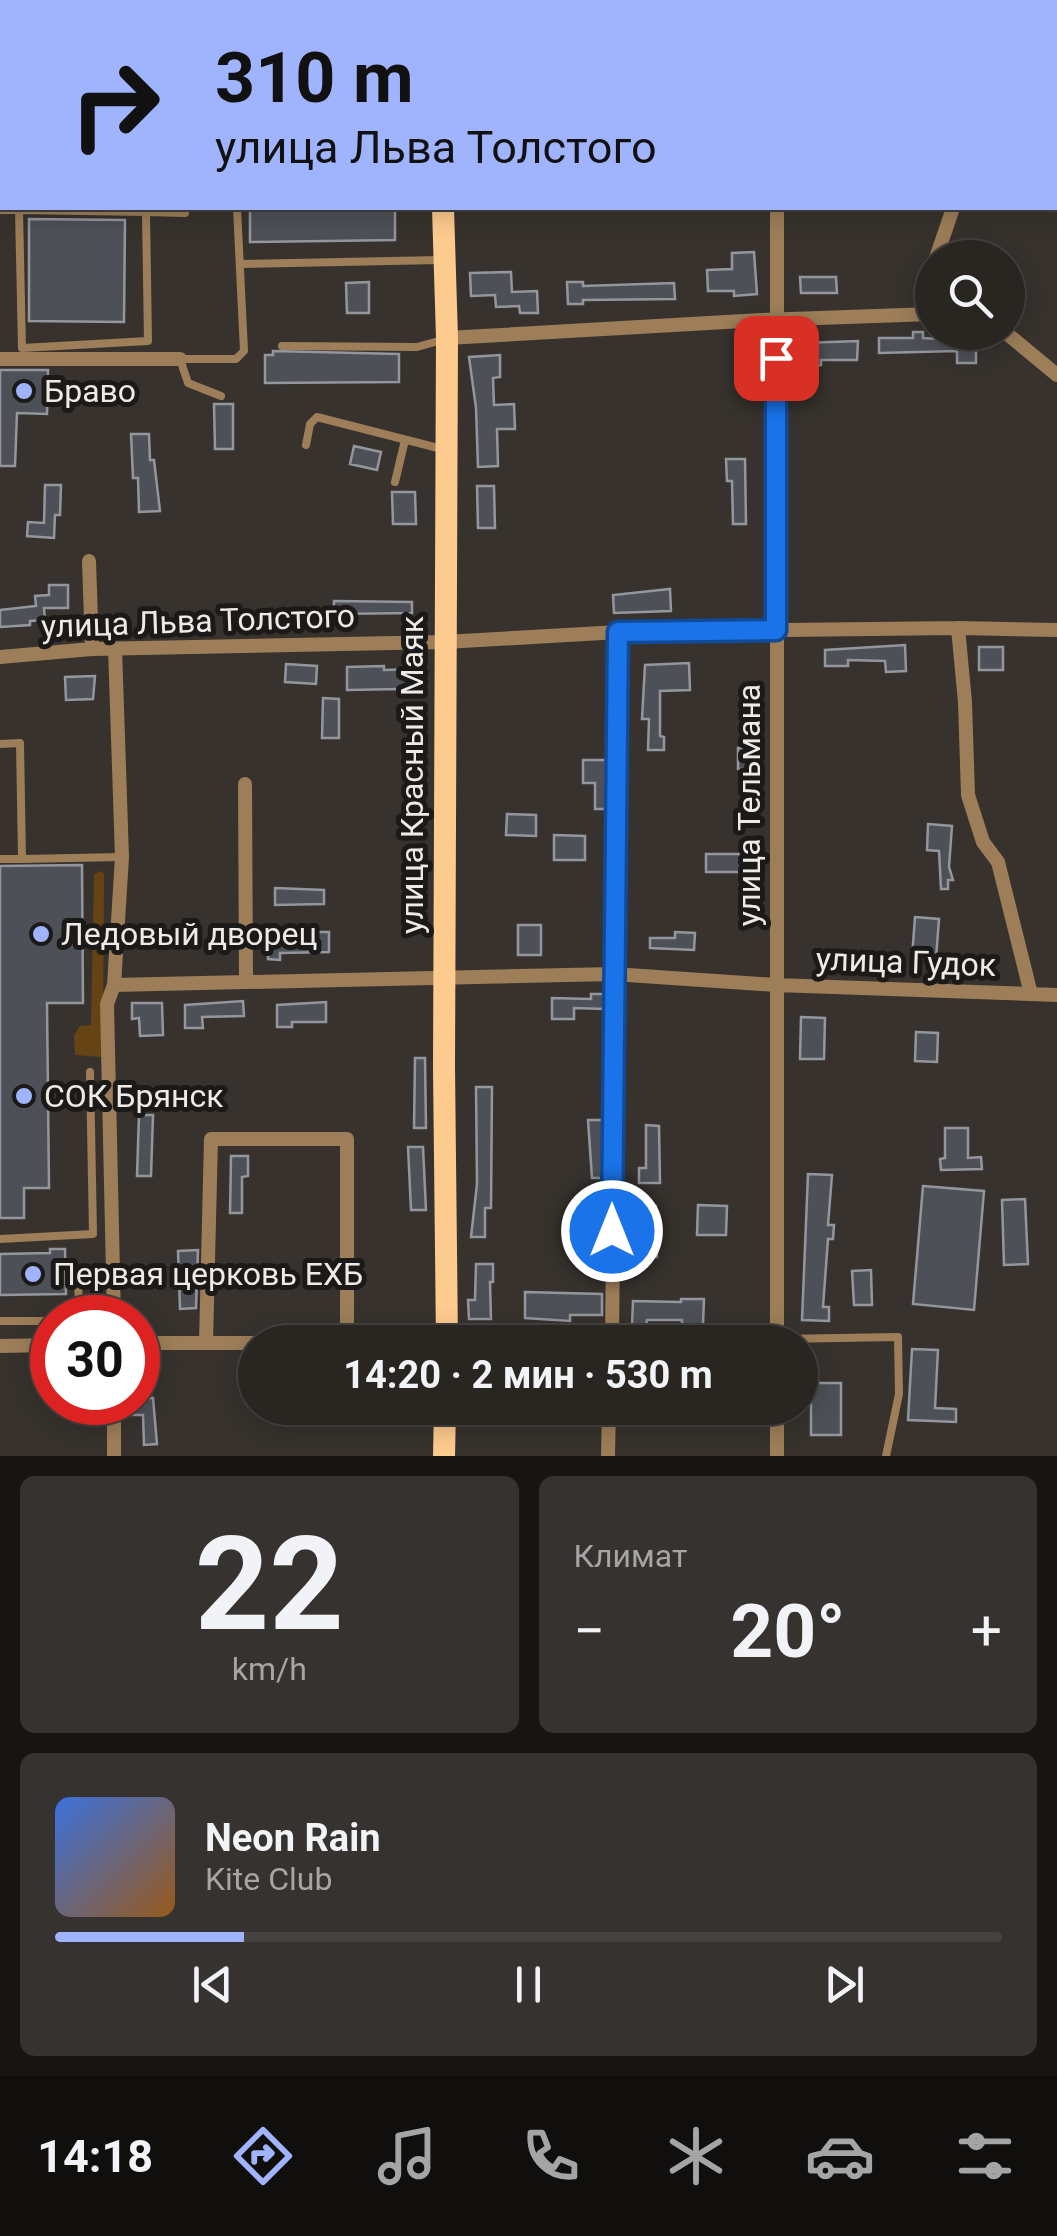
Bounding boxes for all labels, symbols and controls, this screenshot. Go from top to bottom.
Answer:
text: 310 m [215,37,414,119]
icon: right [50,40,180,170]
text: улица Льва Толстого [215,121,657,174]
map controls [915,240,1025,350]
button: search [915,240,1025,350]
pin [734,316,819,401]
icon: arrive [749,331,804,386]
place label: Браво [44,372,136,410]
marker: Браво [13,380,35,402]
street label: улица Льва Толстого [40,597,356,645]
street label: улица Красный Маяк [393,616,431,934]
street label: улица Тельмана [730,684,768,926]
place label: Ледовый дворец [61,915,318,953]
marker: Ледовый дворец [30,923,52,945]
street label: улица Гудок [815,940,997,984]
place label: СОК Брянск [44,1077,224,1115]
marker: СОК Брянск [13,1085,35,1107]
position arrow [560,1179,664,1283]
place label: Первая церковь ЕХБ [53,1255,363,1293]
marker: Первая церковь ЕХБ [22,1263,44,1285]
speed limit sign: 30 [30,1295,160,1425]
text: 14:20 · 2 мин · 530 m [343,1353,713,1397]
text: 22 [195,1508,344,1661]
text: Климат [574,1537,687,1575]
text: 20° [730,1587,846,1675]
text: − [574,1599,605,1663]
text: + [971,1599,1002,1663]
text: km/h [232,1650,307,1688]
text: Neon Rain [205,1816,381,1860]
text: Kite Club [205,1860,332,1898]
icon: previous [185,1957,240,2012]
icon: pause [501,1957,556,2012]
icon: next [817,1957,872,2012]
icon: directions [228,2121,298,2191]
icon: music [372,2121,442,2191]
icon: phone [516,2121,586,2191]
icon: climate [661,2121,731,2191]
icon: car [805,2121,875,2191]
icon: filters [950,2121,1020,2191]
text: 14:18 [37,2130,153,2183]

